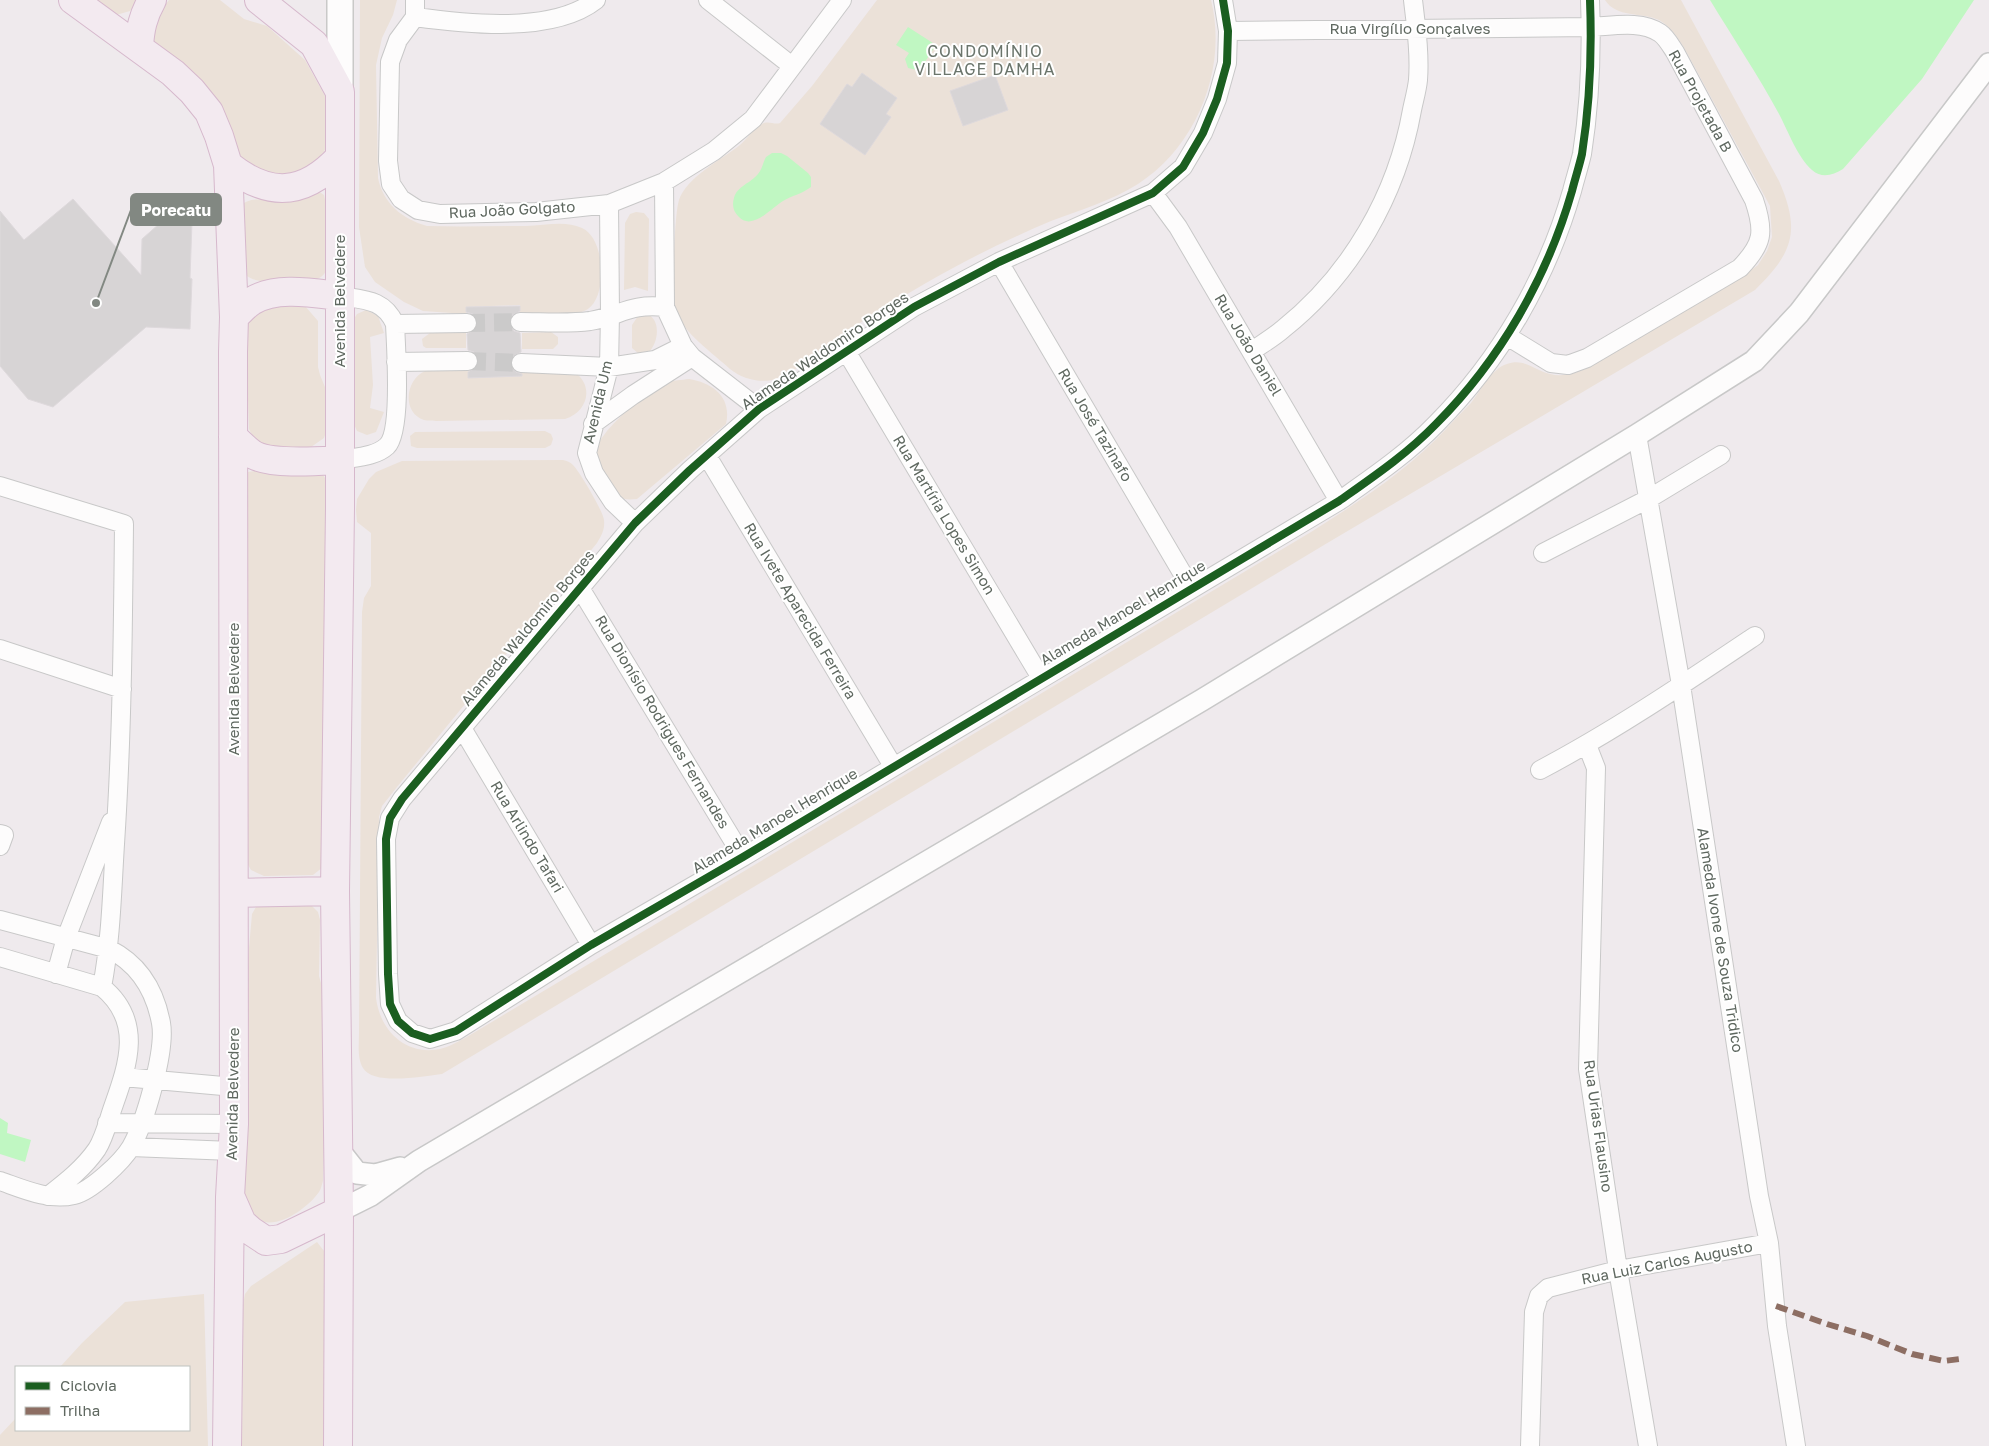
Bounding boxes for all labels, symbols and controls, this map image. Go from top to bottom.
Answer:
street label: Rua Virgílio Gonçalves [1330,19,1490,37]
district label: CONDOMÍNIO VILLAGE DAMHA [914,41,1056,79]
street label: Rua Projetada B [1665,46,1736,155]
callout: Porecatu [131,194,221,225]
street label: Rua João Golgato [448,197,576,221]
text: Porecatu [141,200,211,220]
street label: Avenida Belvedere [330,234,348,368]
street label: Alameda Waldomiro Borges [737,287,912,413]
street label: Rua João Daniel [1211,290,1286,399]
street label: Avenida Um [579,358,615,445]
street label: Rua José Tazinafo [1055,365,1137,484]
street label: Rua Martíria Lopes Simon [890,431,1000,598]
street label: Rua Ivete Aparecida Ferreira [741,519,861,702]
street label: Alameda Waldomiro Borges [457,546,598,709]
street label: Alameda Manoel Henrique [1037,555,1209,669]
street label: Rua Dionísio Rodrigues Fernandes [592,612,734,831]
street label: Avenida Belvedere [224,622,242,756]
street label: Alameda Manoel Henrique [689,763,861,877]
street label: Rua Arlindo Tafari [487,777,568,896]
street label: Alameda Ivone de Souza Tridico [1694,826,1748,1054]
street label: Avenida Belvedere [222,1027,242,1161]
street label: Rua Urias Flausino [1581,1058,1617,1193]
street label: Rua Luiz Carlos Augusto [1580,1237,1754,1287]
legend [15,1366,190,1431]
text: Ciclovia [60,1376,117,1394]
text: Trilha [60,1401,100,1419]

